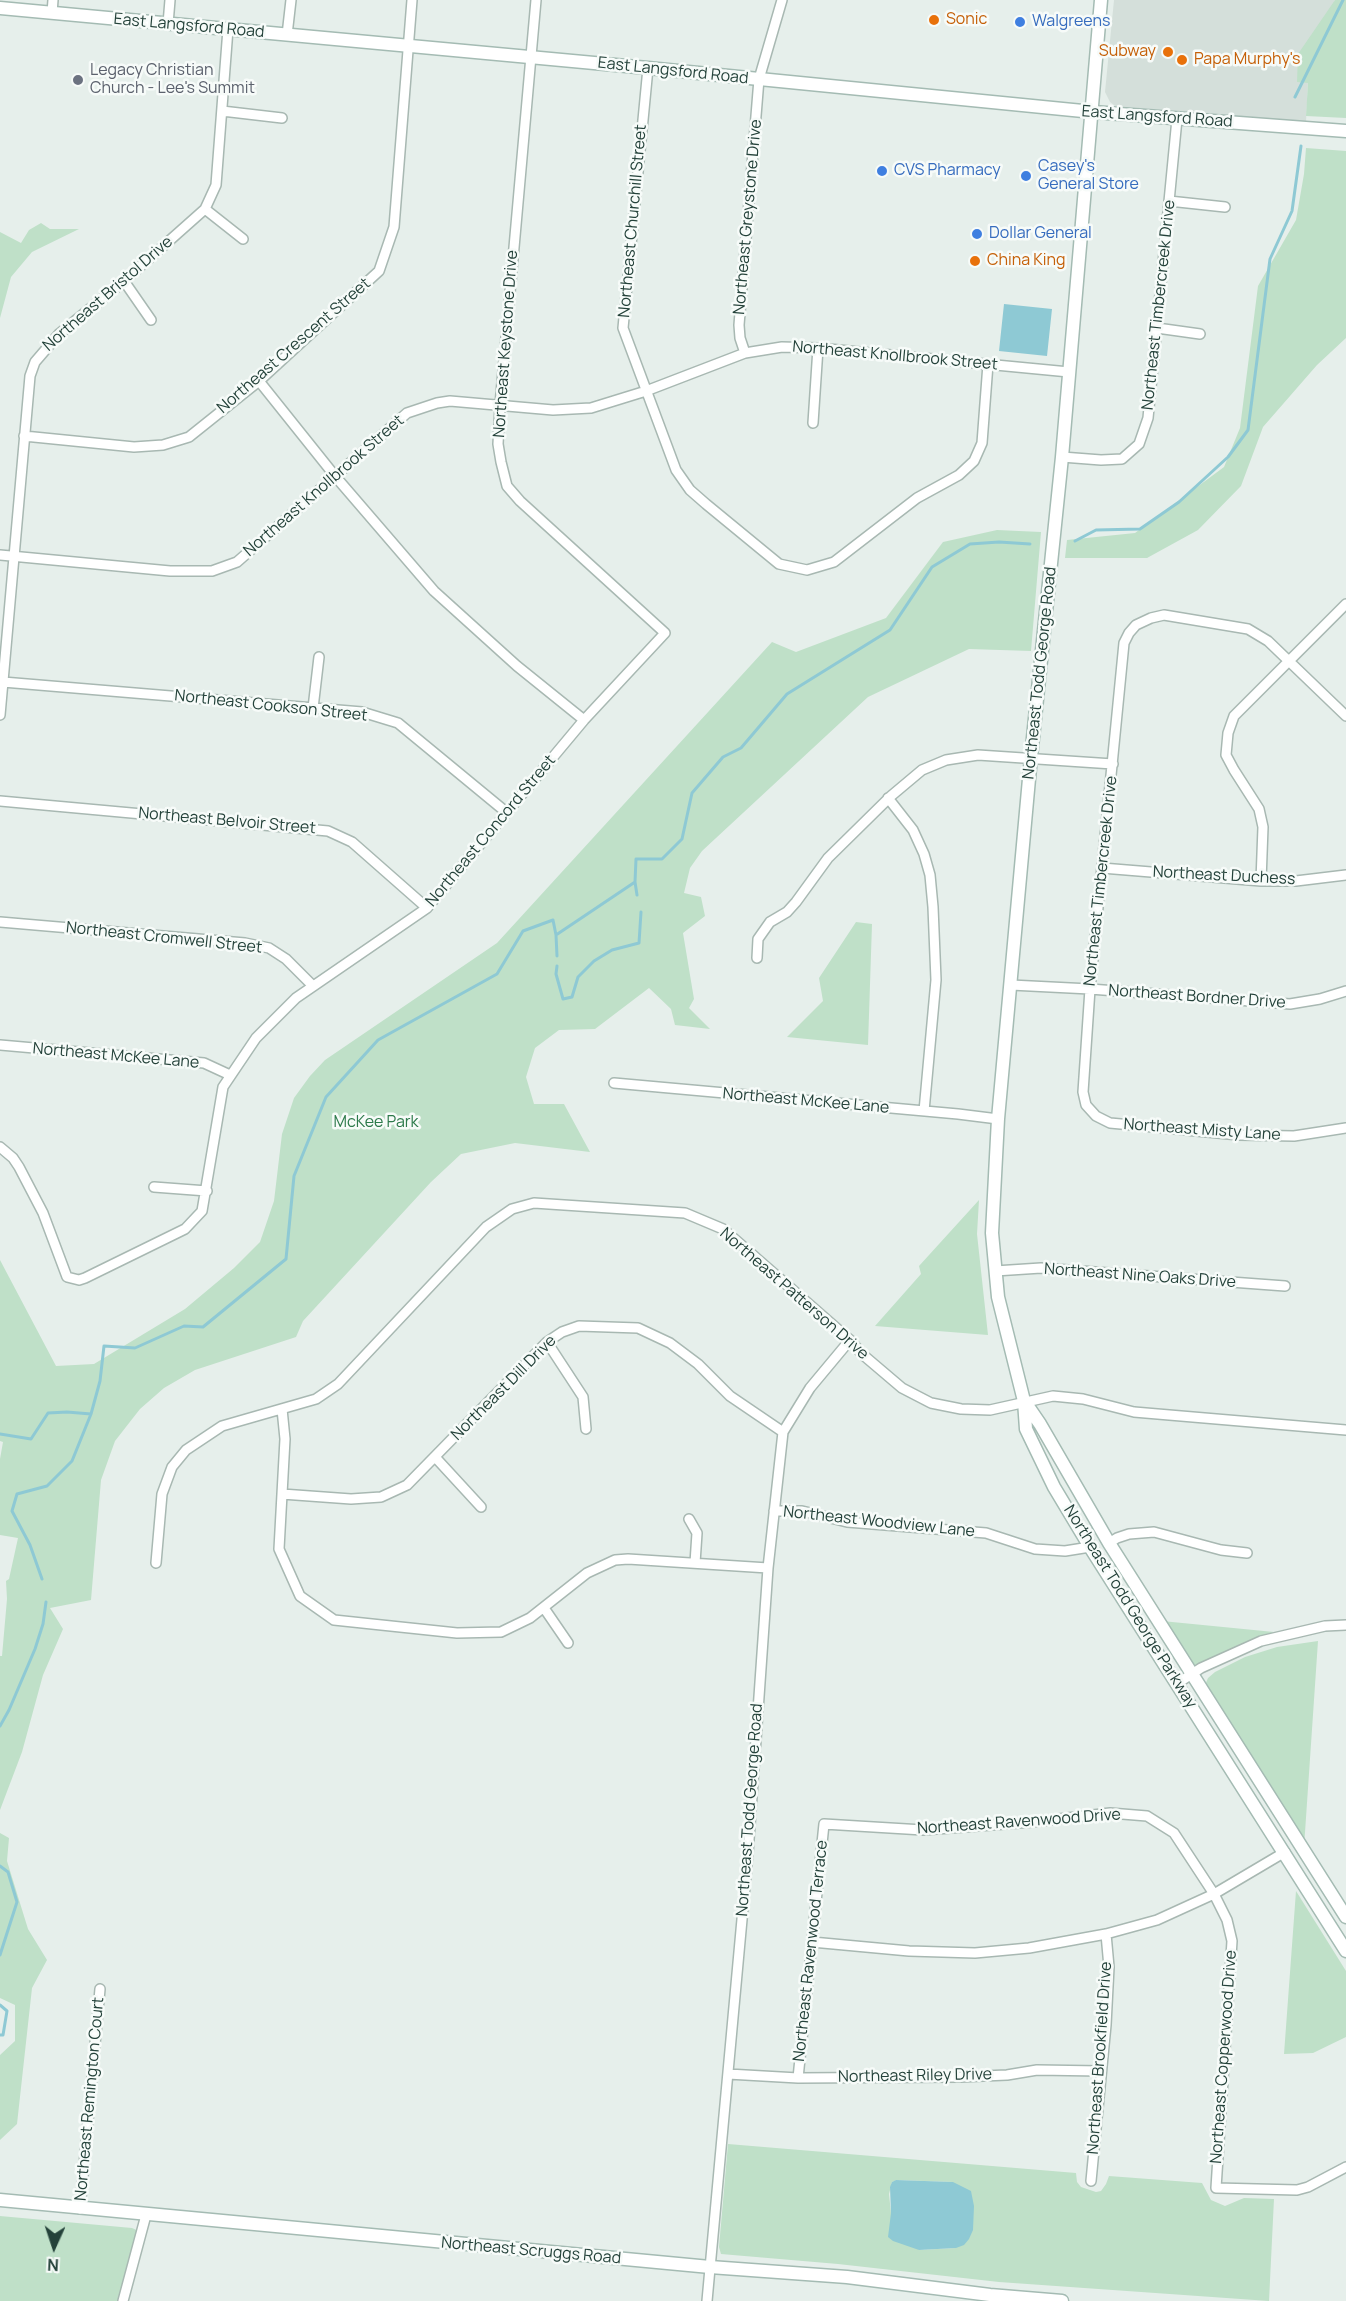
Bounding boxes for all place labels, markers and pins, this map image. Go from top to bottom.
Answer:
place label: Sonic [946,10,987,30]
place label: Walgreens [1032,12,1110,32]
marker: Sonic [927,13,941,27]
marker: Walgreens [1013,15,1027,29]
place label: Subway [1099,42,1156,62]
marker: Subway [1161,45,1175,59]
place label: Papa Murphy's [1194,50,1300,70]
marker: Papa Murphy's [1175,53,1189,67]
place label: Legacy Christian Church - Lee's Summit [90,61,255,99]
marker: Legacy Christian Church - Lee's Summit [71,73,85,87]
place label: Casey's General Store [1038,157,1139,195]
place label: CVS Pharmacy [894,161,1001,181]
marker: CVS Pharmacy [875,164,889,178]
marker: Casey's General Store [1019,169,1033,183]
place label: Dollar General [989,224,1092,244]
marker: Dollar General [970,227,984,241]
place label: China King [987,251,1065,271]
marker: China King [968,254,982,268]

